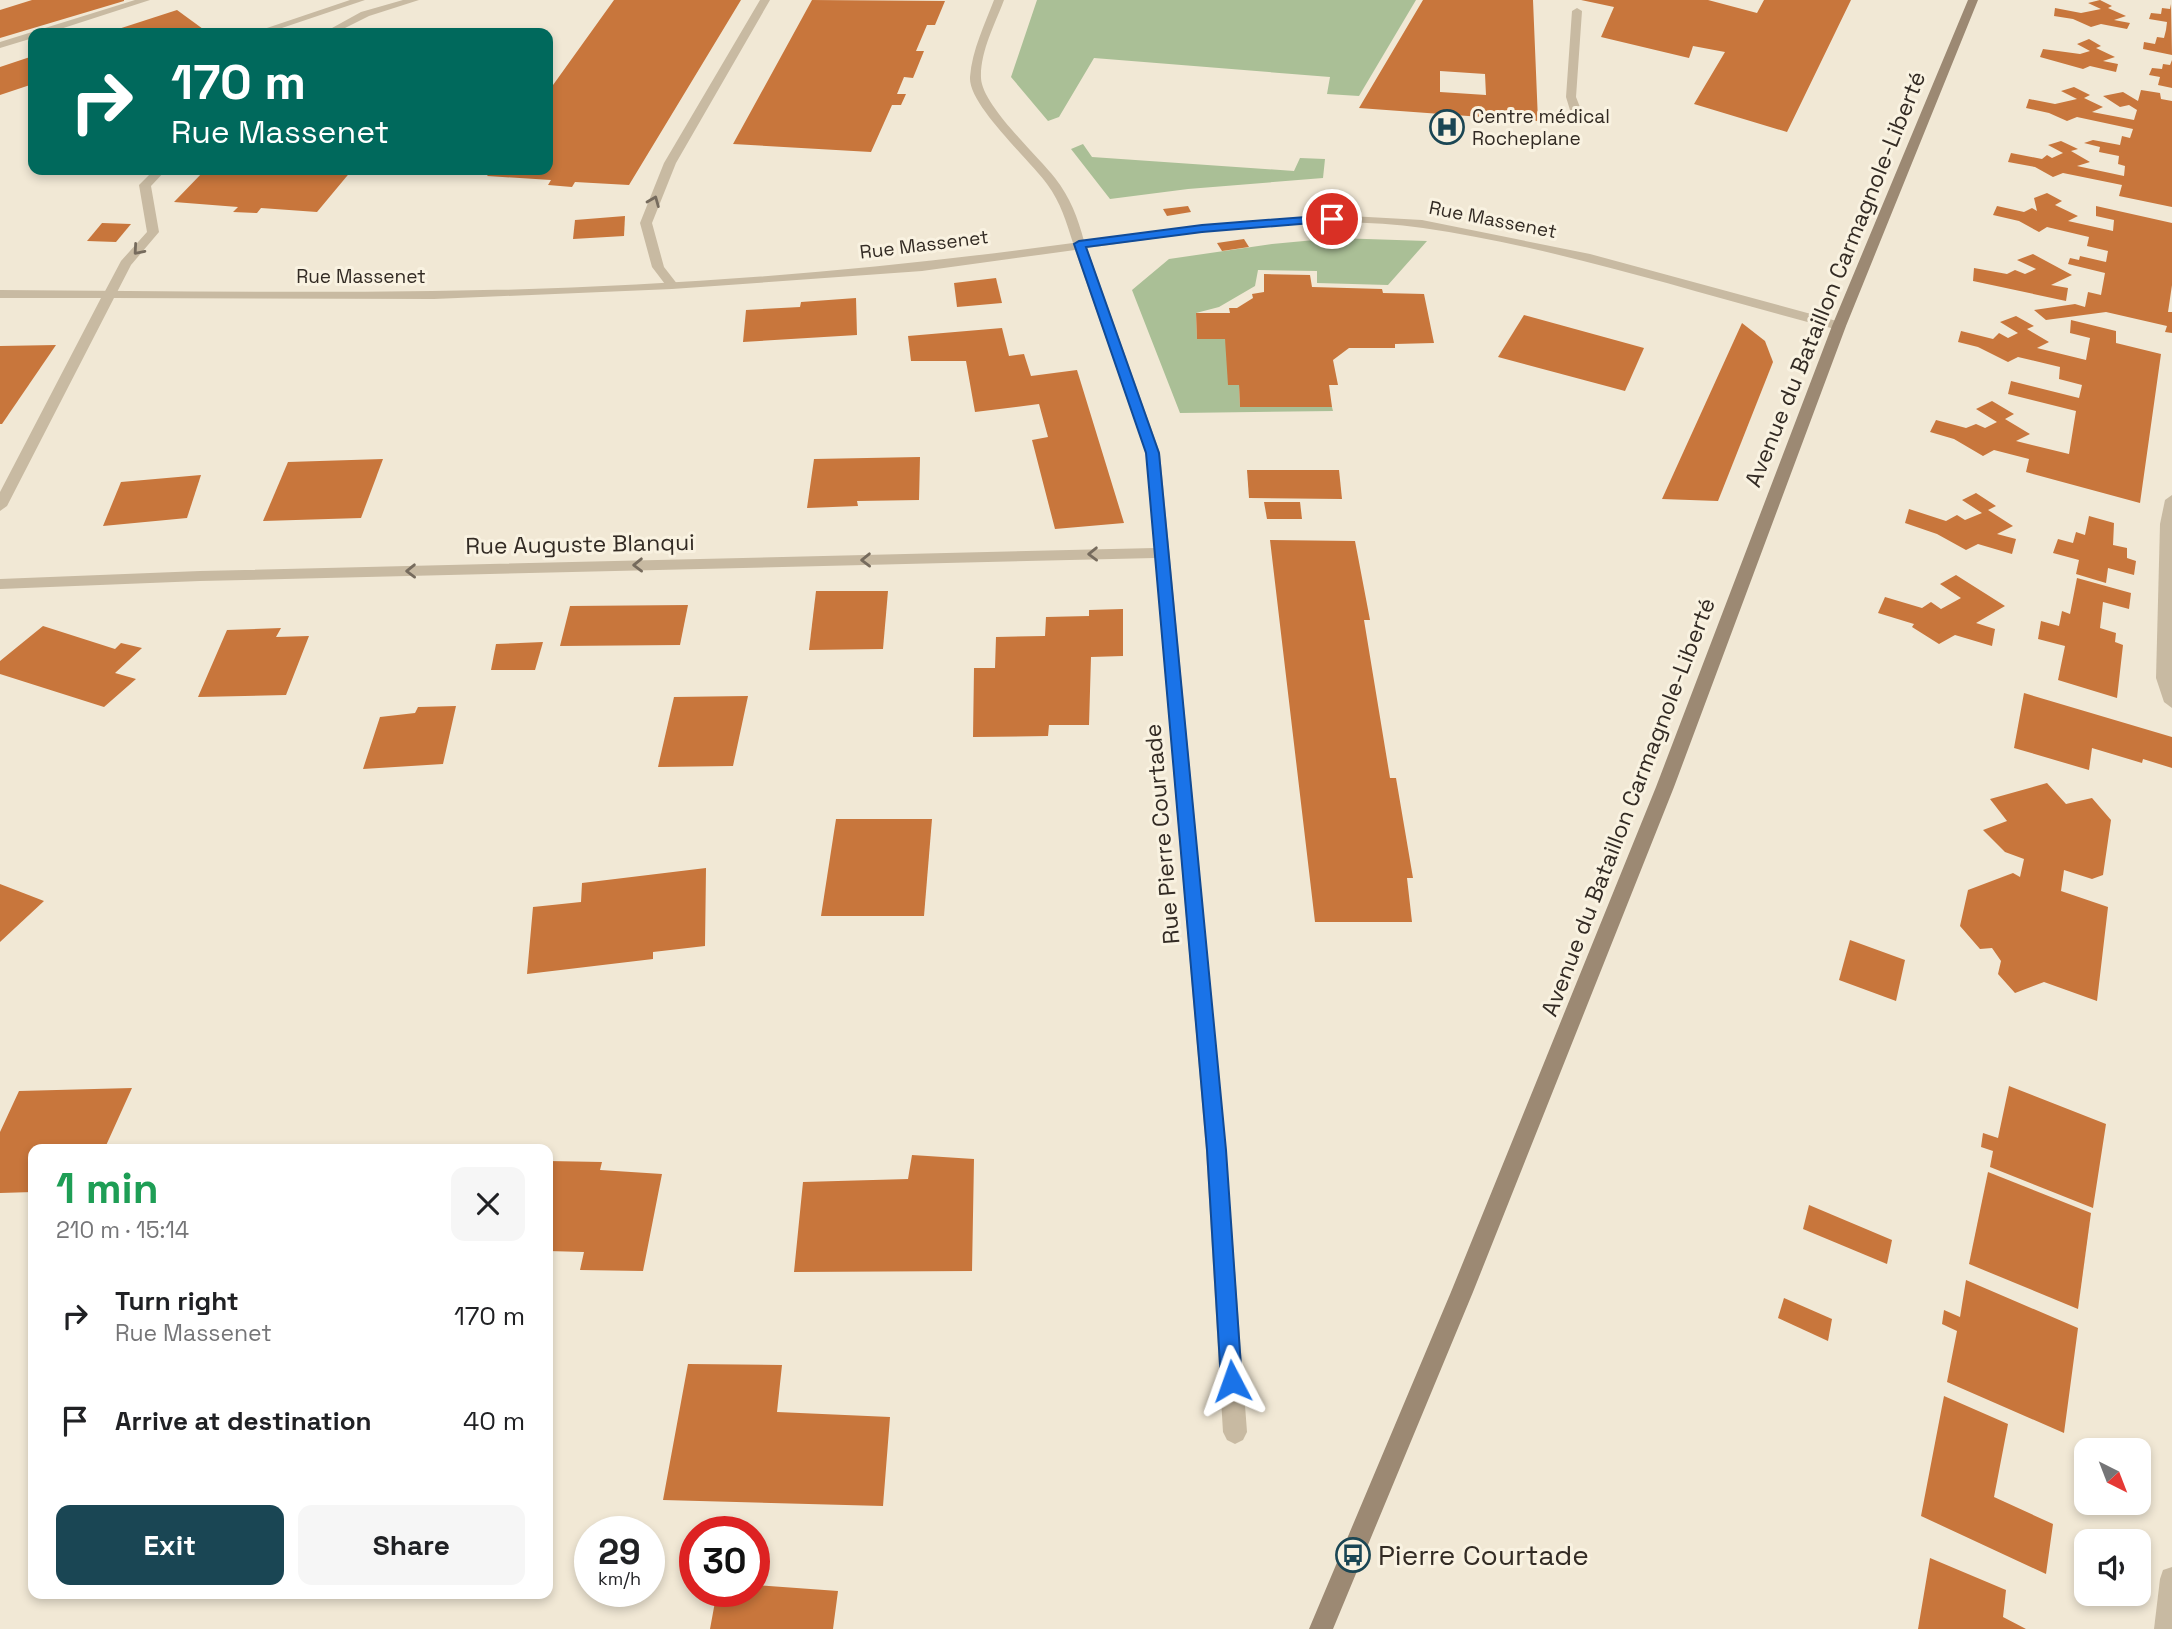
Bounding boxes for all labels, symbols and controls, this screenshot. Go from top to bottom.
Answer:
text: 170 m [171,51,306,113]
icon: right [56,56,147,147]
street label: Avenue du Bataillon Carmagnole-Liberté [1738,67,1932,491]
place label: Centre médical Rocheplane [1472,104,1610,151]
hospital icon: Centre médical Rocheplane [1428,108,1466,146]
text: Rue Massenet [171,112,389,152]
pin [1302,189,1362,249]
one-way arrow [646,195,660,207]
street label: Rue Massenet [1427,195,1559,244]
icon: arrive [1313,200,1351,238]
street label: Rue Massenet [858,224,990,265]
one-way arrow [134,242,146,255]
street label: Rue Massenet [296,264,426,289]
street label: Rue Auguste Blanqui [465,527,695,561]
one-way arrow [1087,547,1098,562]
one-way arrow [860,552,870,568]
one-way arrow [632,558,643,573]
one-way arrow [405,563,416,579]
street label: Avenue du Bataillon Carmagnole-Liberté [1534,594,1722,1020]
street label: Rue Pierre Courtade [1137,722,1187,946]
text: 1 min [56,1162,159,1215]
button: close [451,1167,525,1241]
text: 210 m · 15:14 [56,1215,189,1245]
text: Turn right [115,1284,239,1318]
icon: right [56,1297,94,1335]
text: 170 m [454,1299,525,1333]
text: Rue Massenet [115,1318,272,1348]
position arrow [1195,1344,1269,1418]
icon: arrive [56,1402,94,1440]
text: Arrive at destination [115,1404,372,1438]
text: 40 m [463,1404,525,1438]
north arrow [2074,1438,2151,1516]
map controls [2074,1438,2151,1606]
button: Exit [56,1505,284,1585]
button: Share [298,1505,525,1585]
speed limit sign: 30 [679,1516,770,1607]
button: sound [2074,1529,2151,1606]
text: 29 [598,1530,641,1574]
bus stop icon: Pierre Courtade [1334,1536,1372,1574]
place label: Pierre Courtade [1378,1537,1589,1573]
text: km/h [598,1567,641,1590]

